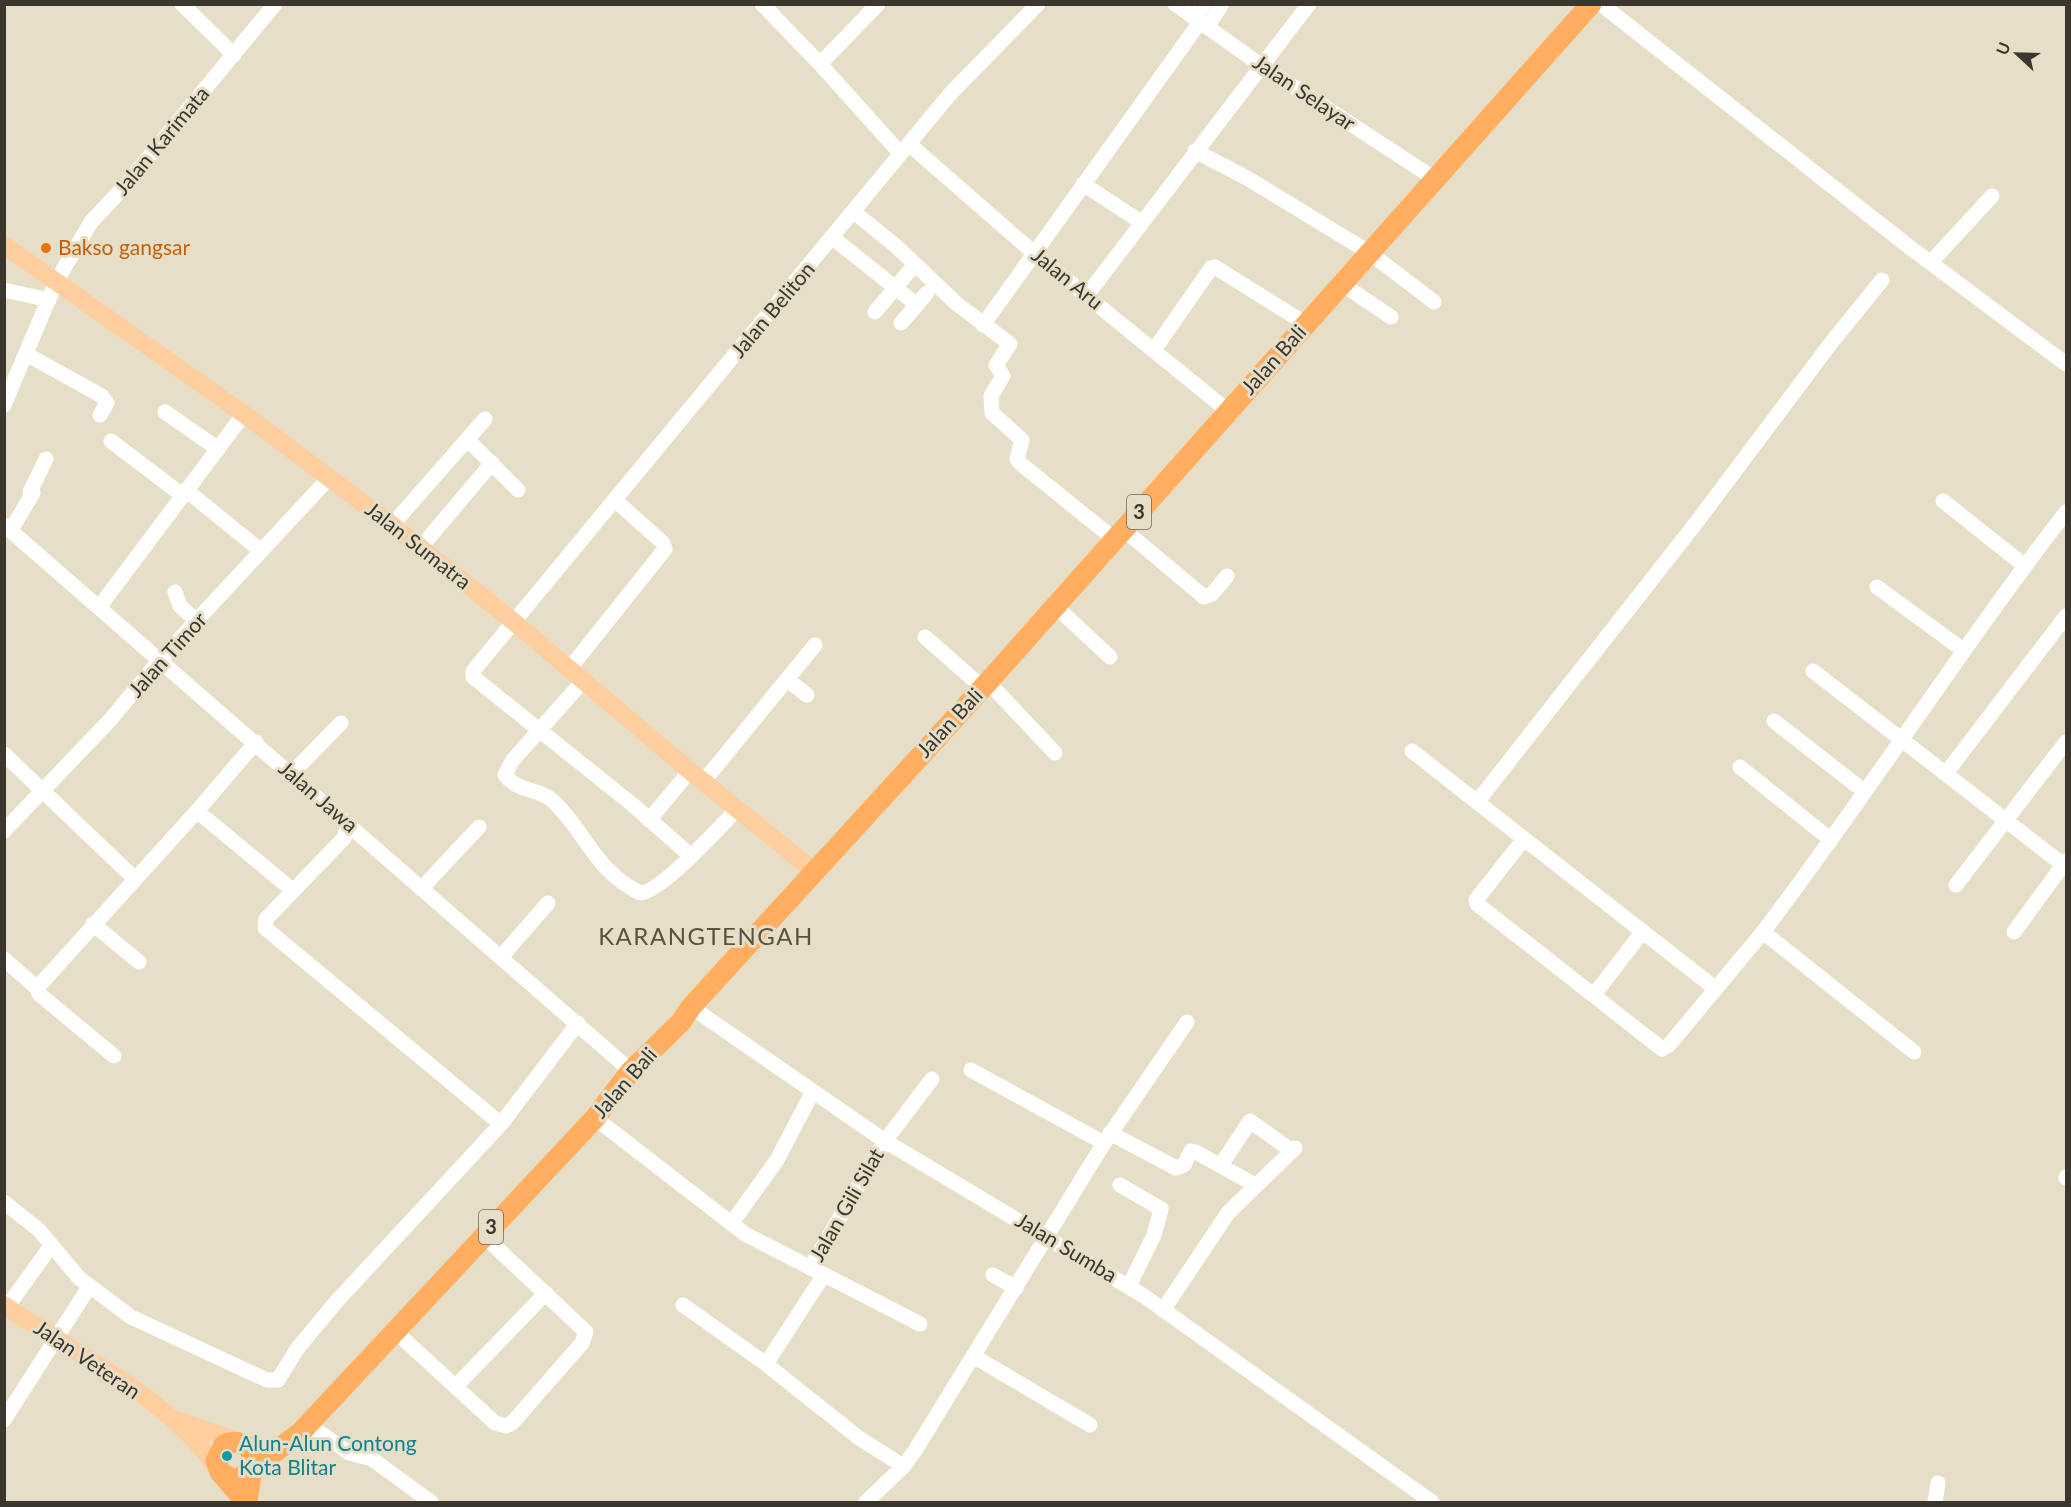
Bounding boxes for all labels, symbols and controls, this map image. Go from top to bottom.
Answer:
north arrow [1987,24,2047,84]
text: U [1992,39,2014,57]
street label: Jalan Selayar [1249,49,1361,135]
street label: Jalan Karimata [108,81,213,199]
place label: Bakso gangsar [58,234,190,259]
marker: Bakso gangsar [39,241,53,255]
street label: Jalan Aru [1027,242,1109,314]
street label: Jalan Beliton [725,256,819,362]
street label: Jalan Bali [1235,319,1311,399]
road number: 3 [1127,495,1151,529]
street label: Jalan Sumatra [361,496,477,594]
street label: Jalan Timor [122,606,212,701]
street label: Jalan Bali [911,682,987,762]
street label: Jalan Jawa [274,755,364,837]
district label: KARANGTENGAH [598,921,814,950]
street label: Jalan Bali [586,1042,661,1122]
street label: Jalan Gili Silat [803,1143,888,1265]
street label: Jalan Sumba [1012,1207,1122,1287]
road number: 3 [479,1210,503,1244]
street label: Jalan Veteran [30,1314,146,1403]
place label: Alun-Alun Contong Kota Blitar [239,1430,417,1479]
marker: Alun-Alun Contong Kota Blitar [220,1449,234,1463]

